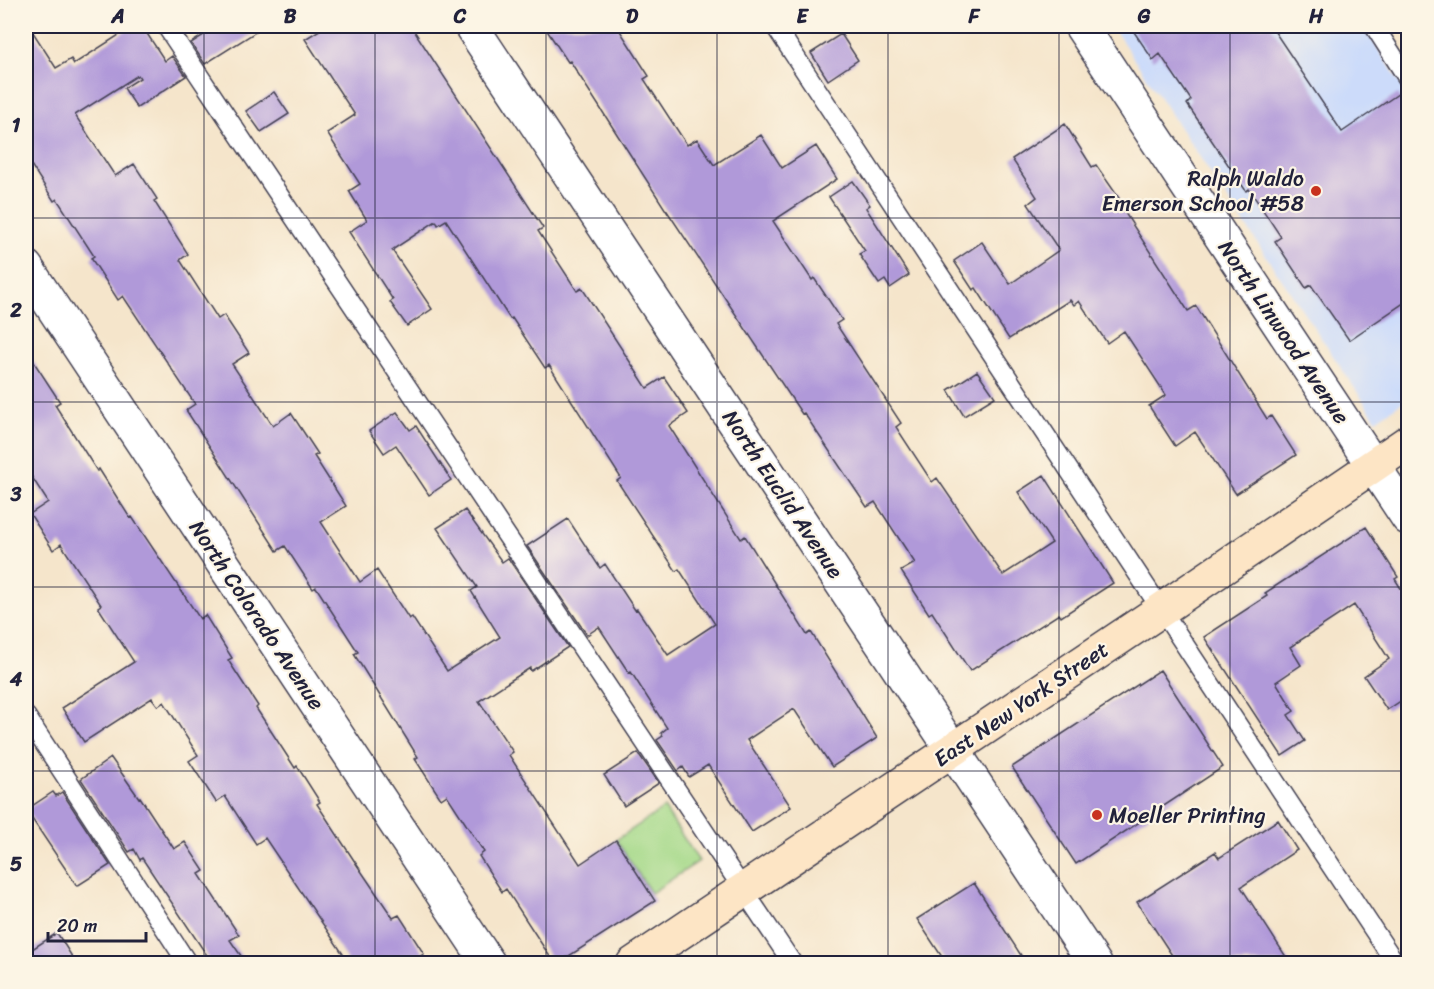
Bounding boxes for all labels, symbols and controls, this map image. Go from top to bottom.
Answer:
text: A [110,0,125,34]
text: B [284,0,297,34]
text: C [453,0,467,34]
text: D [626,0,639,34]
text: E [796,0,809,34]
text: F [968,0,981,34]
text: G [1137,0,1151,34]
text: H [1308,0,1324,34]
text: 1 [12,108,21,143]
place label: Ralph Waldo Emerson School #58 [1102,159,1304,223]
marker: Ralph Waldo Emerson School #58 [1309,184,1323,198]
street label: North Linwood Avenue [1207,232,1361,432]
text: 2 [9,293,22,328]
street label: North Euclid Avenue [712,401,855,587]
text: 3 [10,477,22,512]
street label: North Colorado Avenue [178,512,336,718]
street label: East New York Street [925,630,1117,777]
text: 4 [9,662,23,697]
place label: Moeller Printing [1109,796,1266,835]
marker: Moeller Printing [1090,808,1104,822]
text: 5 [10,847,22,882]
scale bar [48,905,146,943]
text: 20 m [57,910,97,942]

